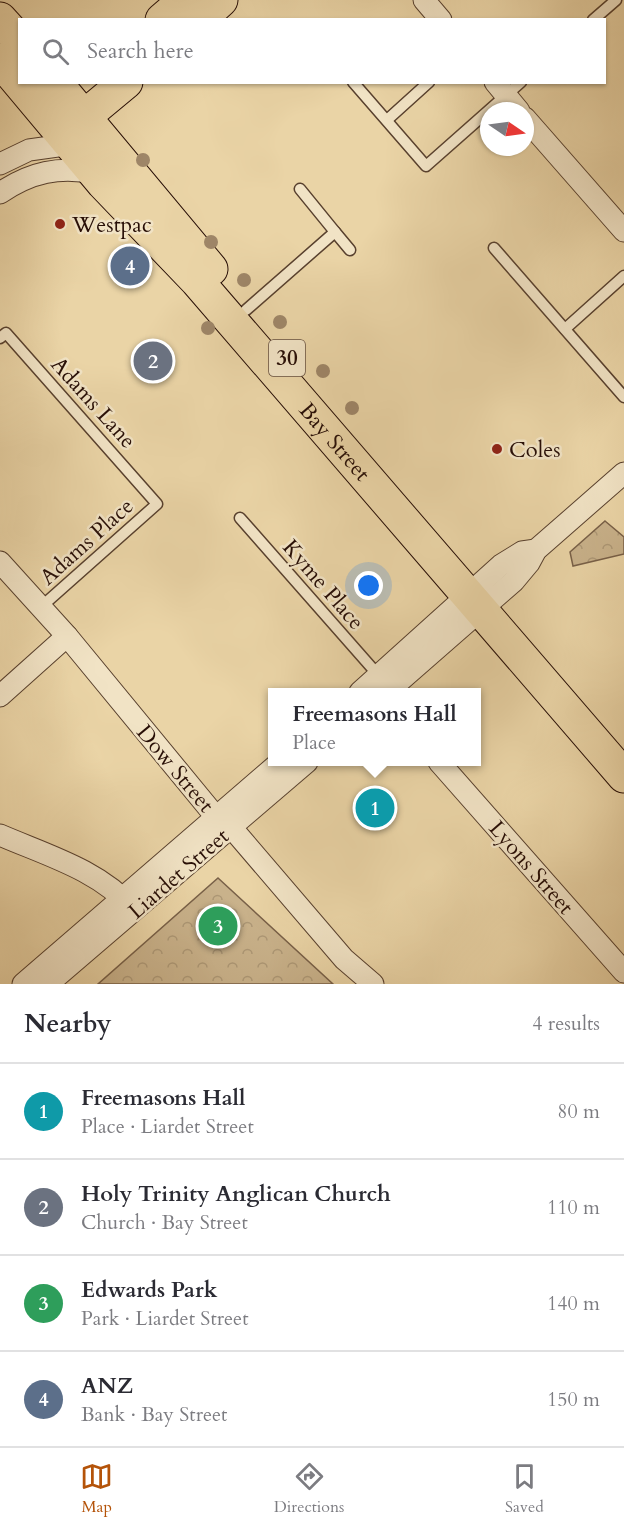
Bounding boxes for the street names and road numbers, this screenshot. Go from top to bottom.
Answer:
road number: 30 [269,340,305,376]
street label: Adams Lane [44,350,143,455]
street label: Bay Street [292,396,377,488]
street label: Adams Place [33,491,140,592]
street label: Kyme Place [276,533,371,636]
street label: Dow Street [130,718,221,819]
street label: Lyons Street [482,814,580,921]
street label: Liardet Street [122,822,236,926]

